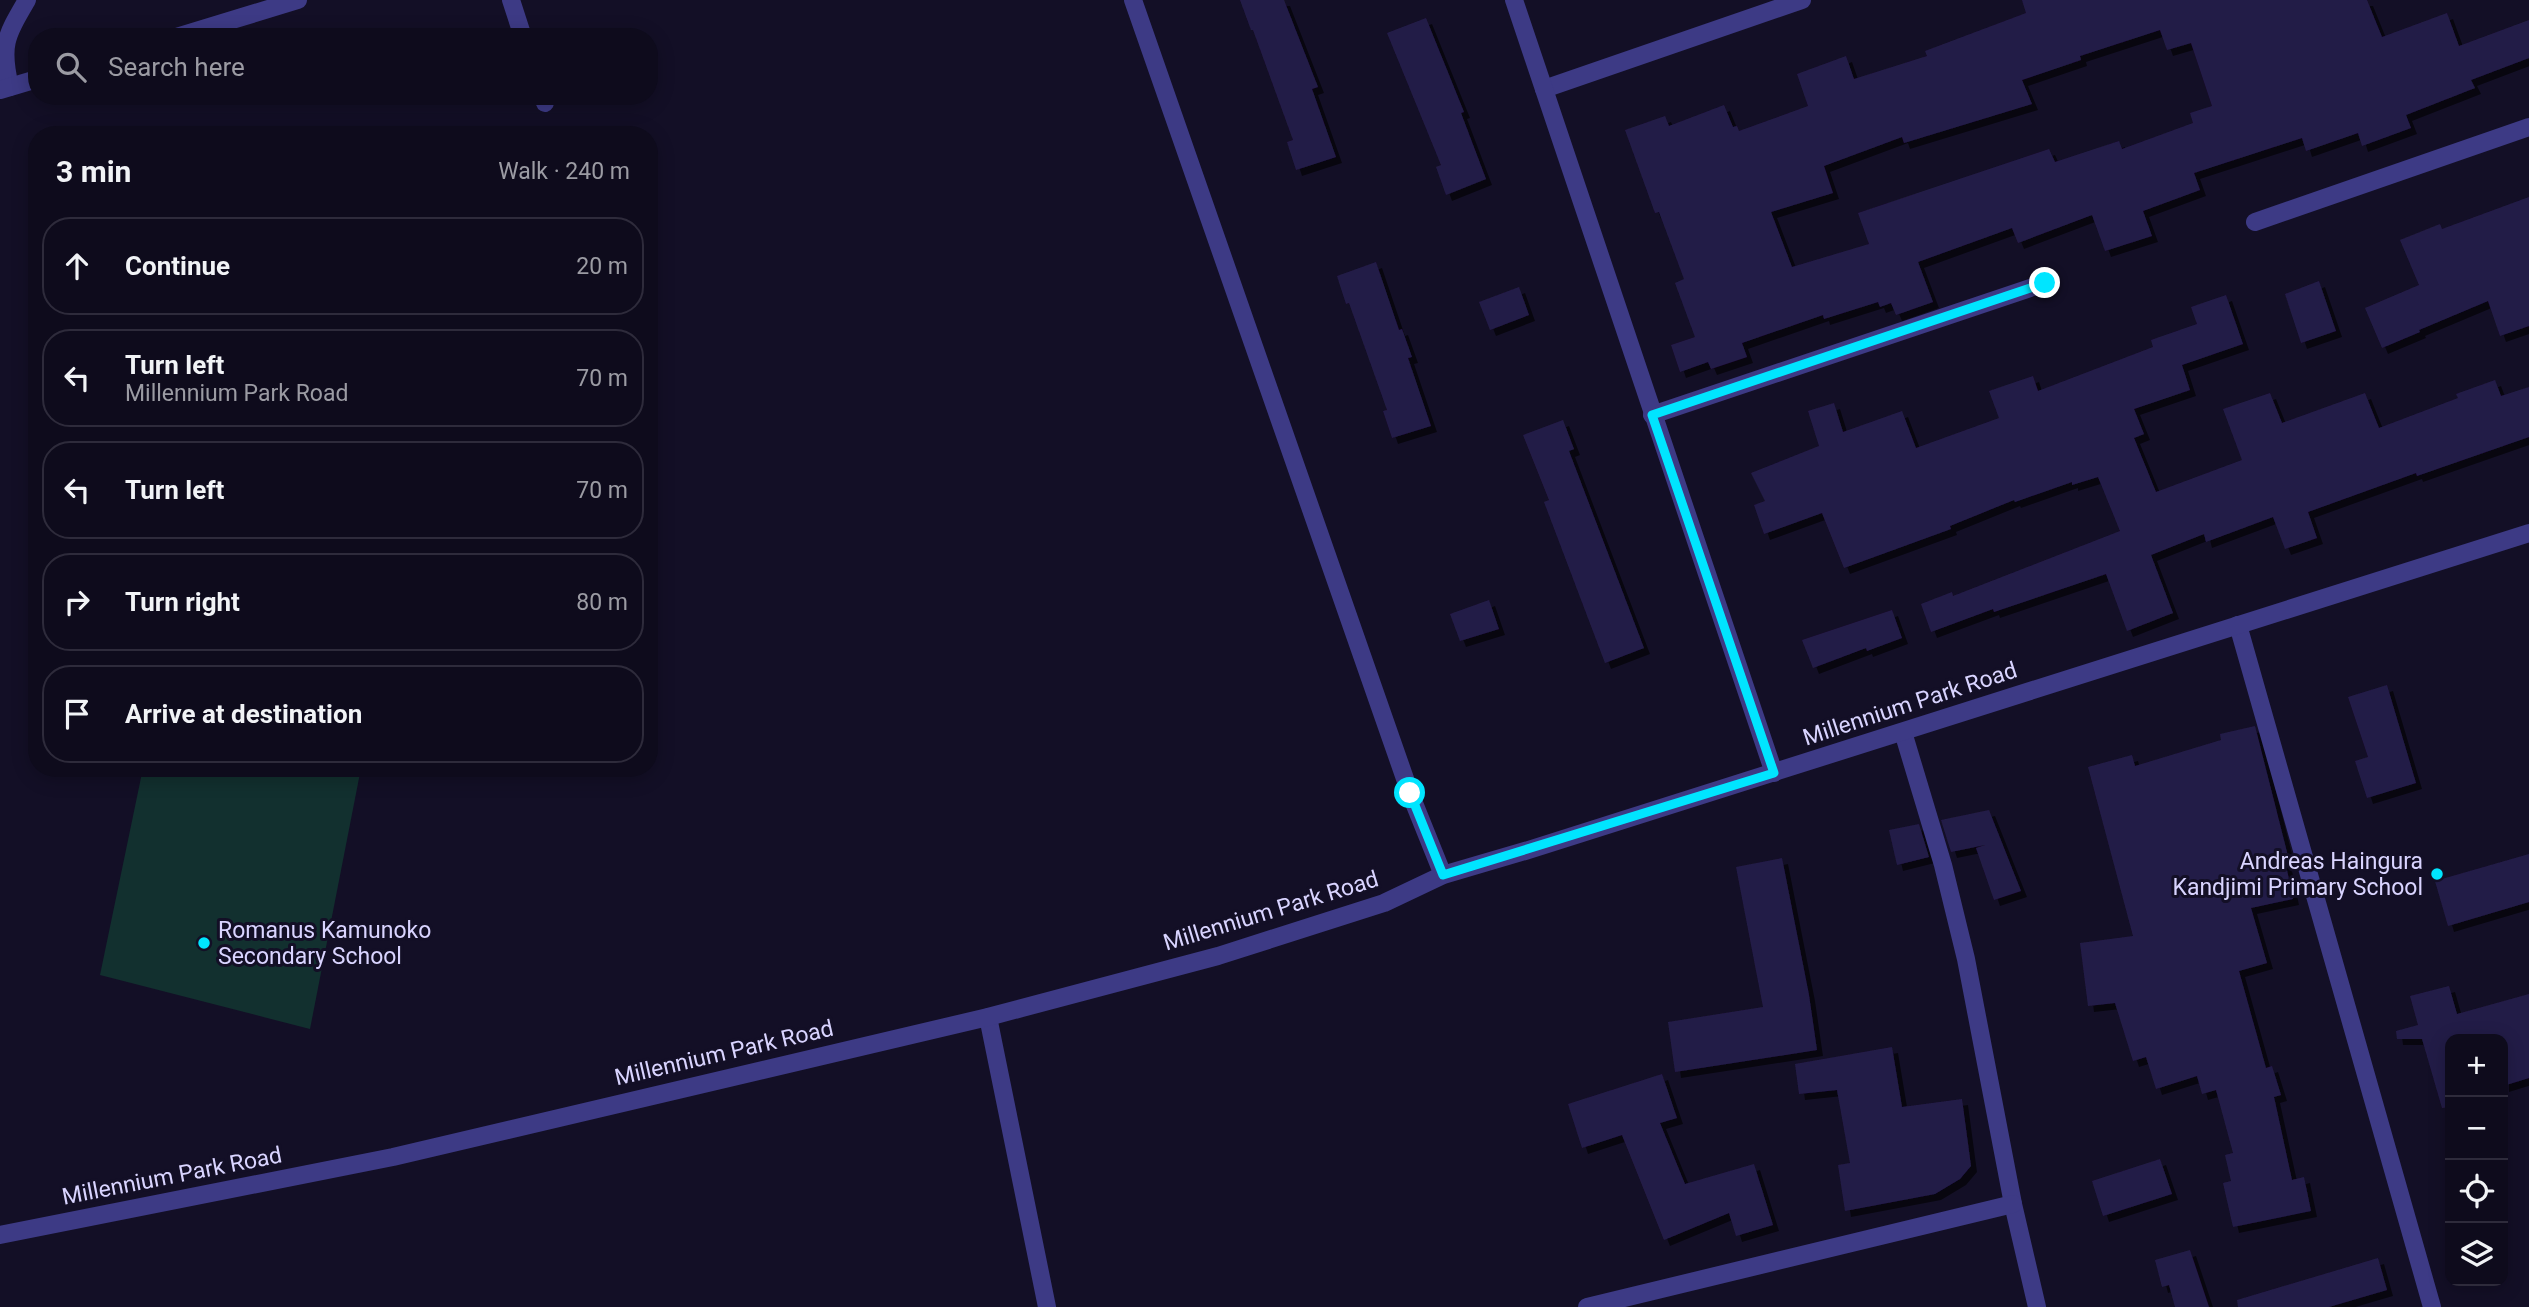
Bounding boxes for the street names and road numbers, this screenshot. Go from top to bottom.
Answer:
street label: Millennium Park Road [1800,657,2020,751]
street label: Millennium Park Road [1160,865,1382,957]
street label: Millennium Park Road [612,1015,836,1091]
street label: Millennium Park Road [60,1141,284,1211]

